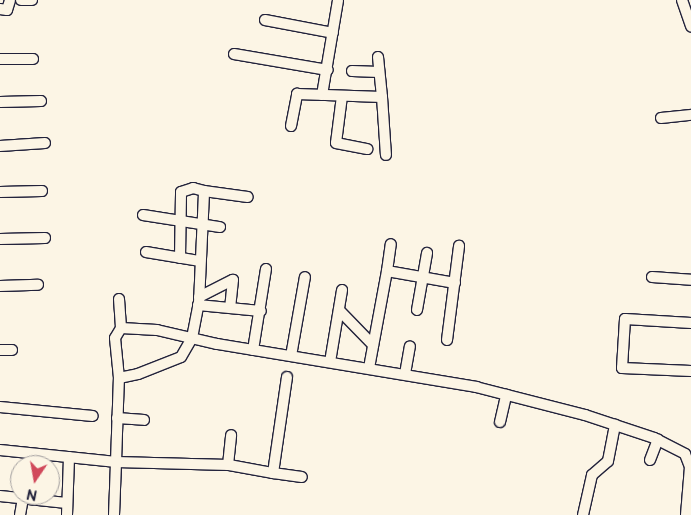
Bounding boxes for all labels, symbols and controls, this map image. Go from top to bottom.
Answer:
north arrow [10,455,60,505]
text: N [25,485,39,504]

